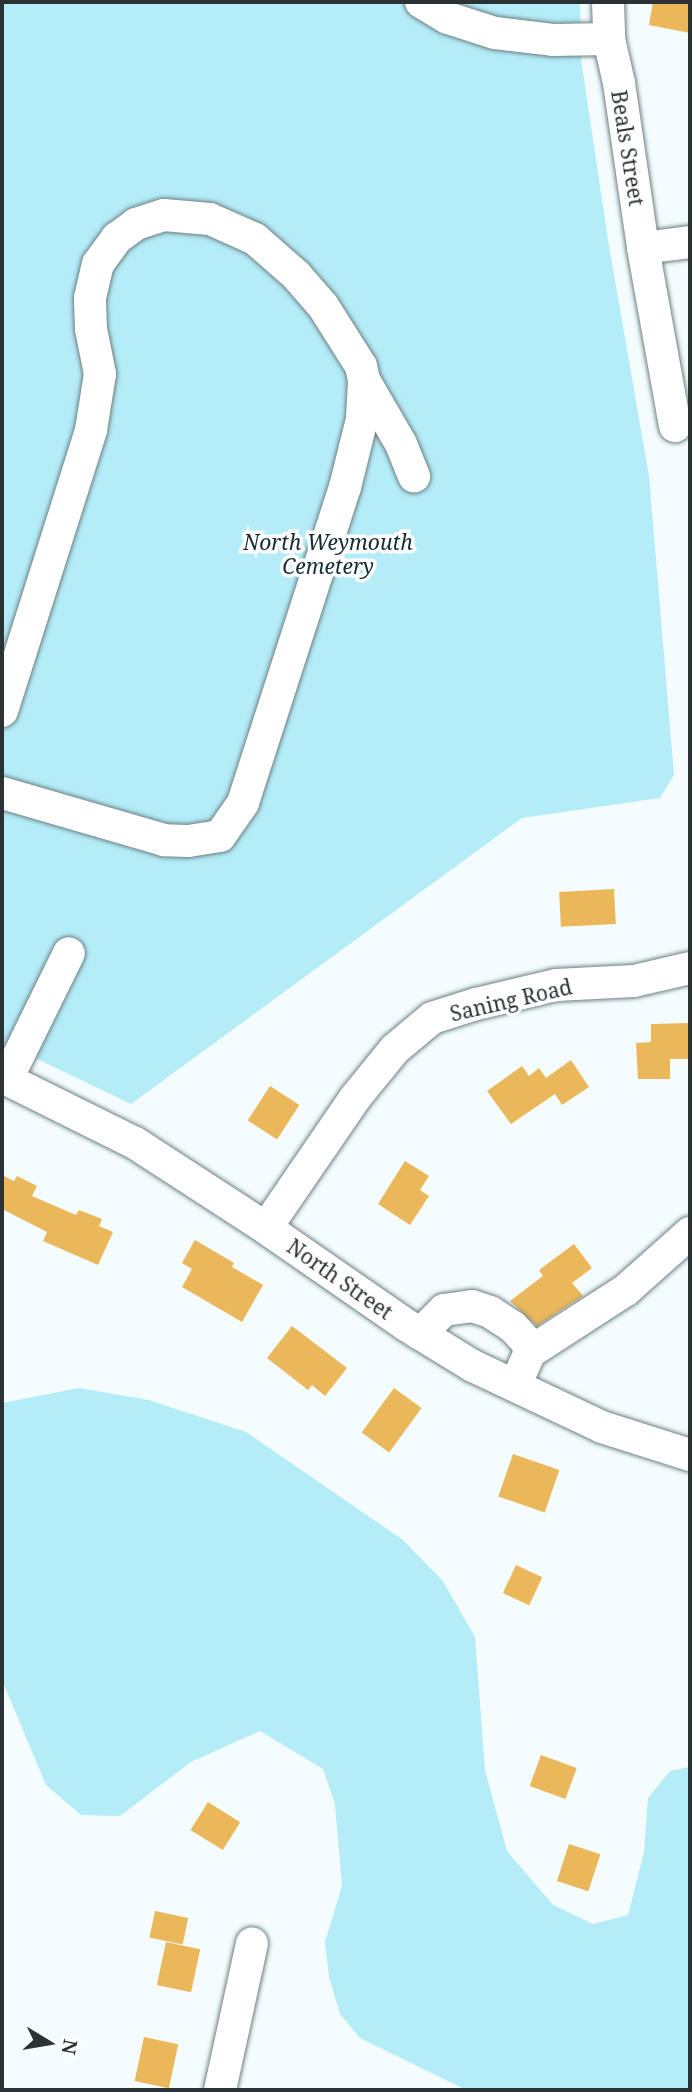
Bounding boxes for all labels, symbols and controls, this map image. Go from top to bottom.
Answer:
street label: Beals Street [606,88,650,208]
park label: North Weymouth Cemetery [243,529,413,579]
street label: Saning Road [448,974,574,1026]
street label: North Street [282,1233,398,1325]
north arrow [14,2008,84,2078]
text: N [55,2037,84,2057]

